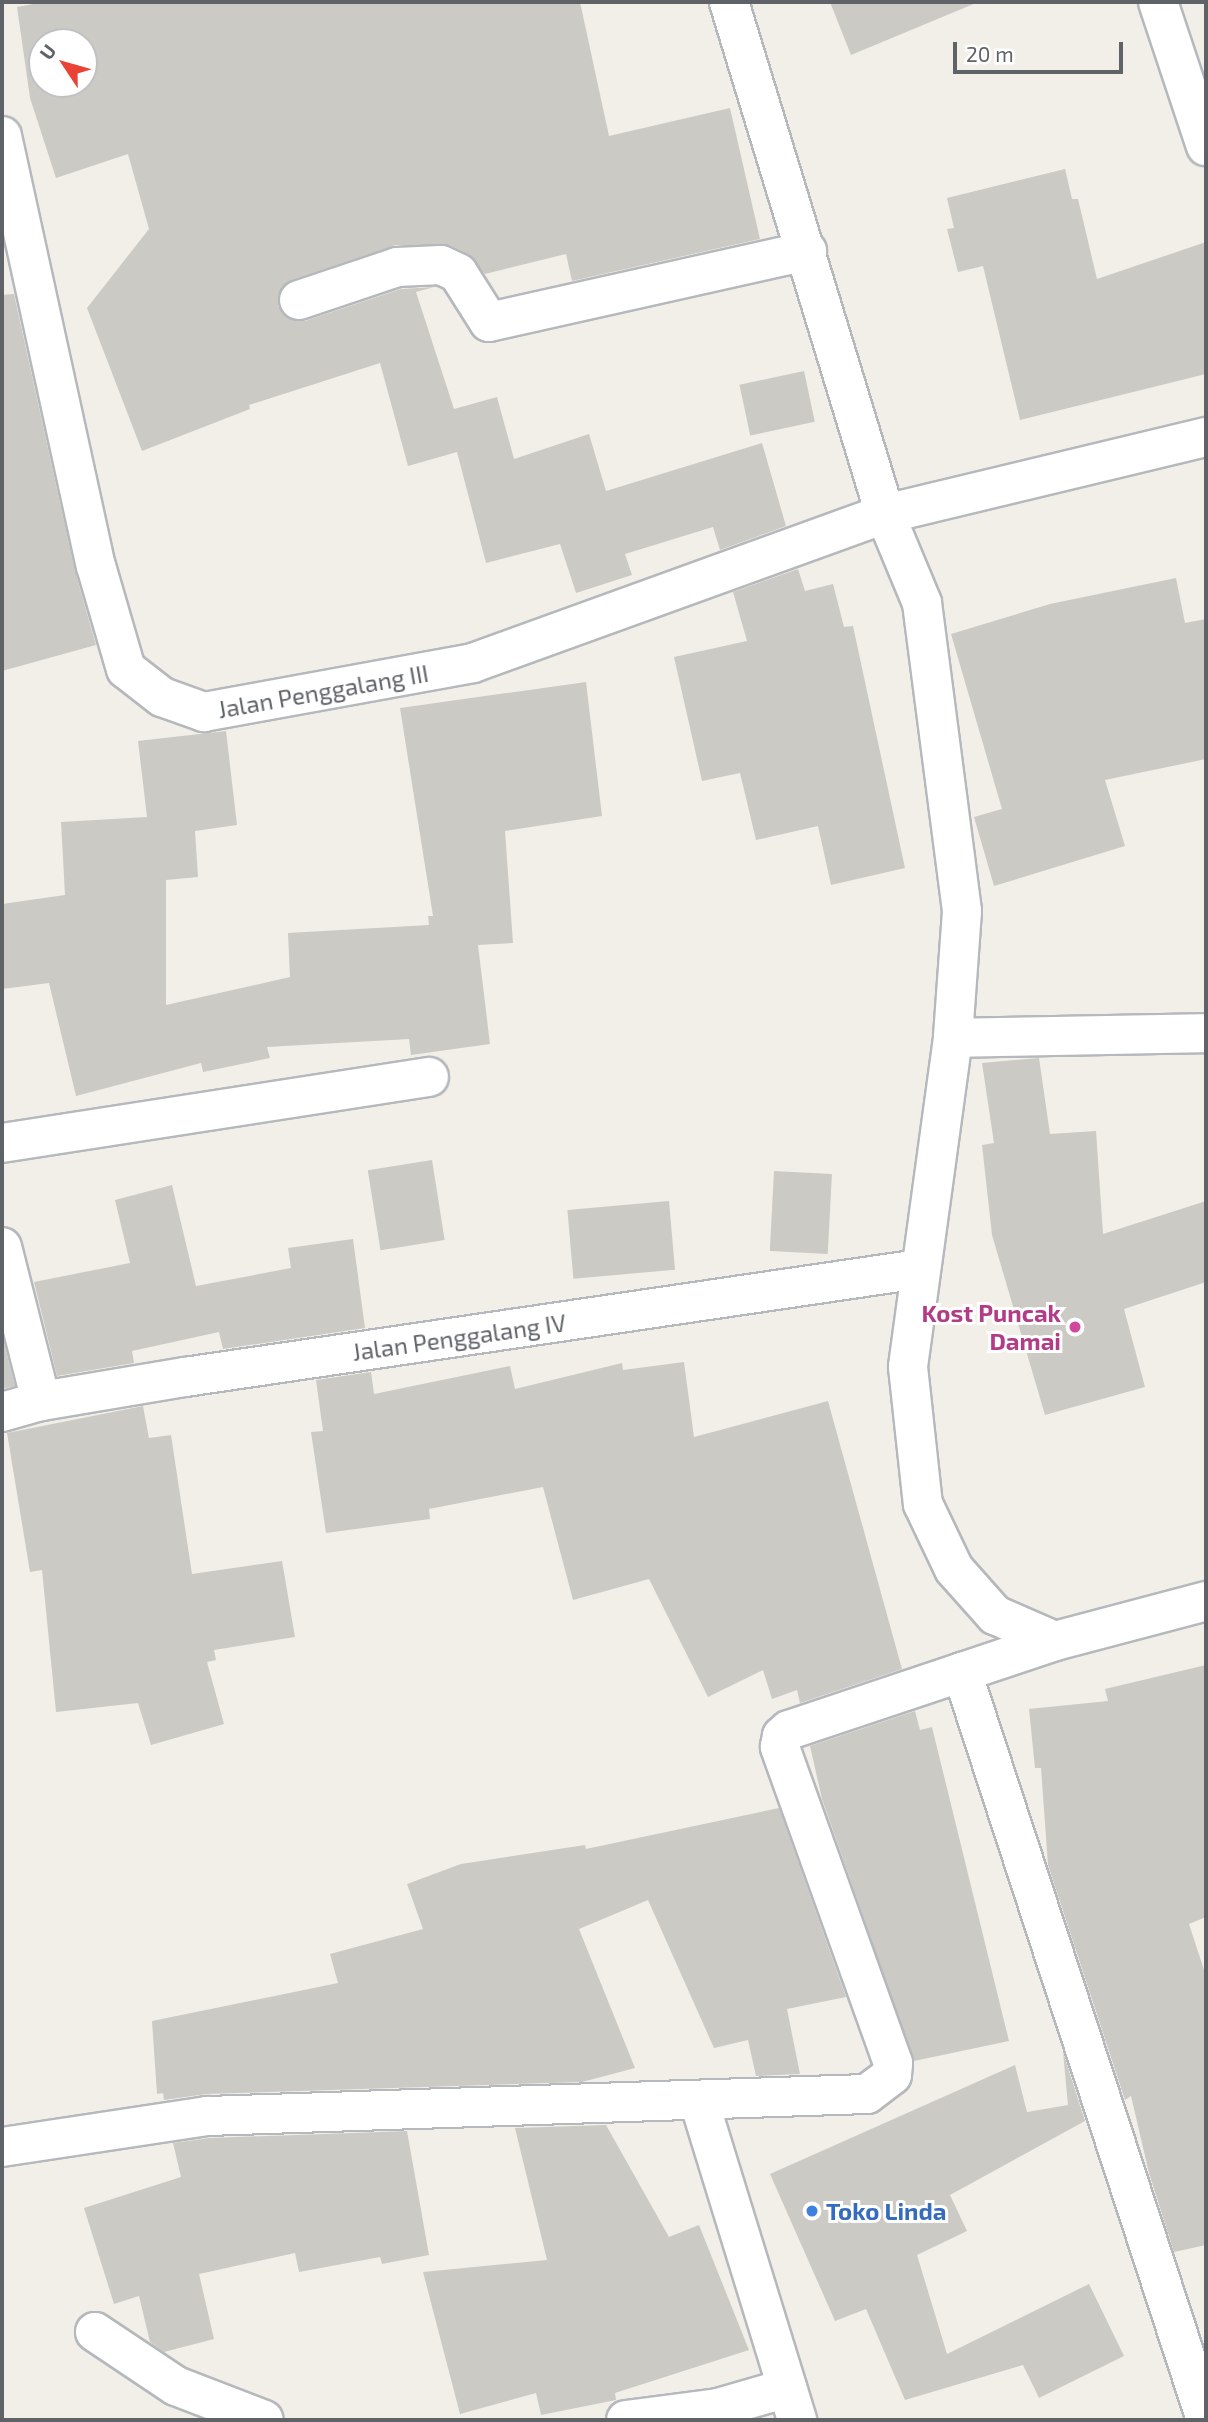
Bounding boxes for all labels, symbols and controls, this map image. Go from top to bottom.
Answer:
north arrow [28,28,98,98]
scale bar [956,28,1126,72]
text: U [34,40,60,64]
text: 20 m [966,41,1014,66]
street label: Jalan Penggalang III [215,658,431,724]
place label: Kost Puncak Damai [921,1299,1061,1355]
street label: Jalan Penggalang IV [350,1308,568,1366]
marker: Kost Puncak Damai [1067,1319,1083,1335]
place label: Toko Linda [826,2197,946,2225]
marker: Toko Linda [804,2203,820,2219]

